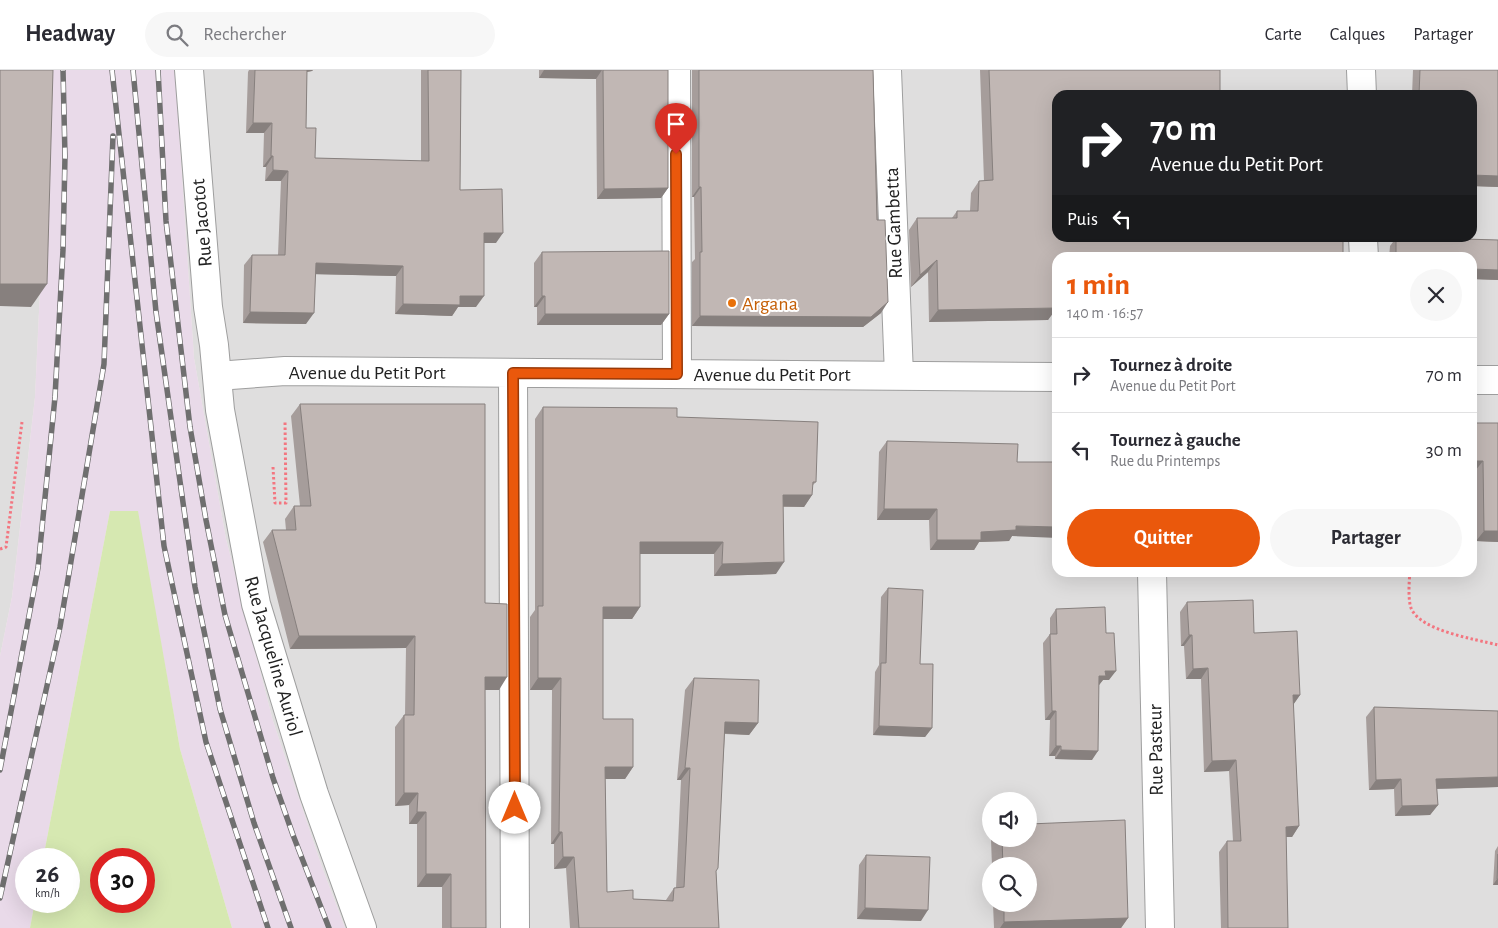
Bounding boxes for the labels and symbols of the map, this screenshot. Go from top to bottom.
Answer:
pin [655,103,697,154]
street label: Rue Gambetta [882,167,906,279]
street label: Rue Jacotot [188,177,216,268]
place label: Argana [742,294,798,314]
marker: Argana [726,297,738,309]
street label: Avenue du Petit Port [288,363,446,383]
street label: Avenue du Petit Port [693,365,851,385]
street label: Rue Jacqueline Auriol [241,574,305,739]
street label: Rue Pasteur [1145,703,1167,796]
position arrow [488,781,540,833]
speed limit sign: 30 [90,848,155,913]

